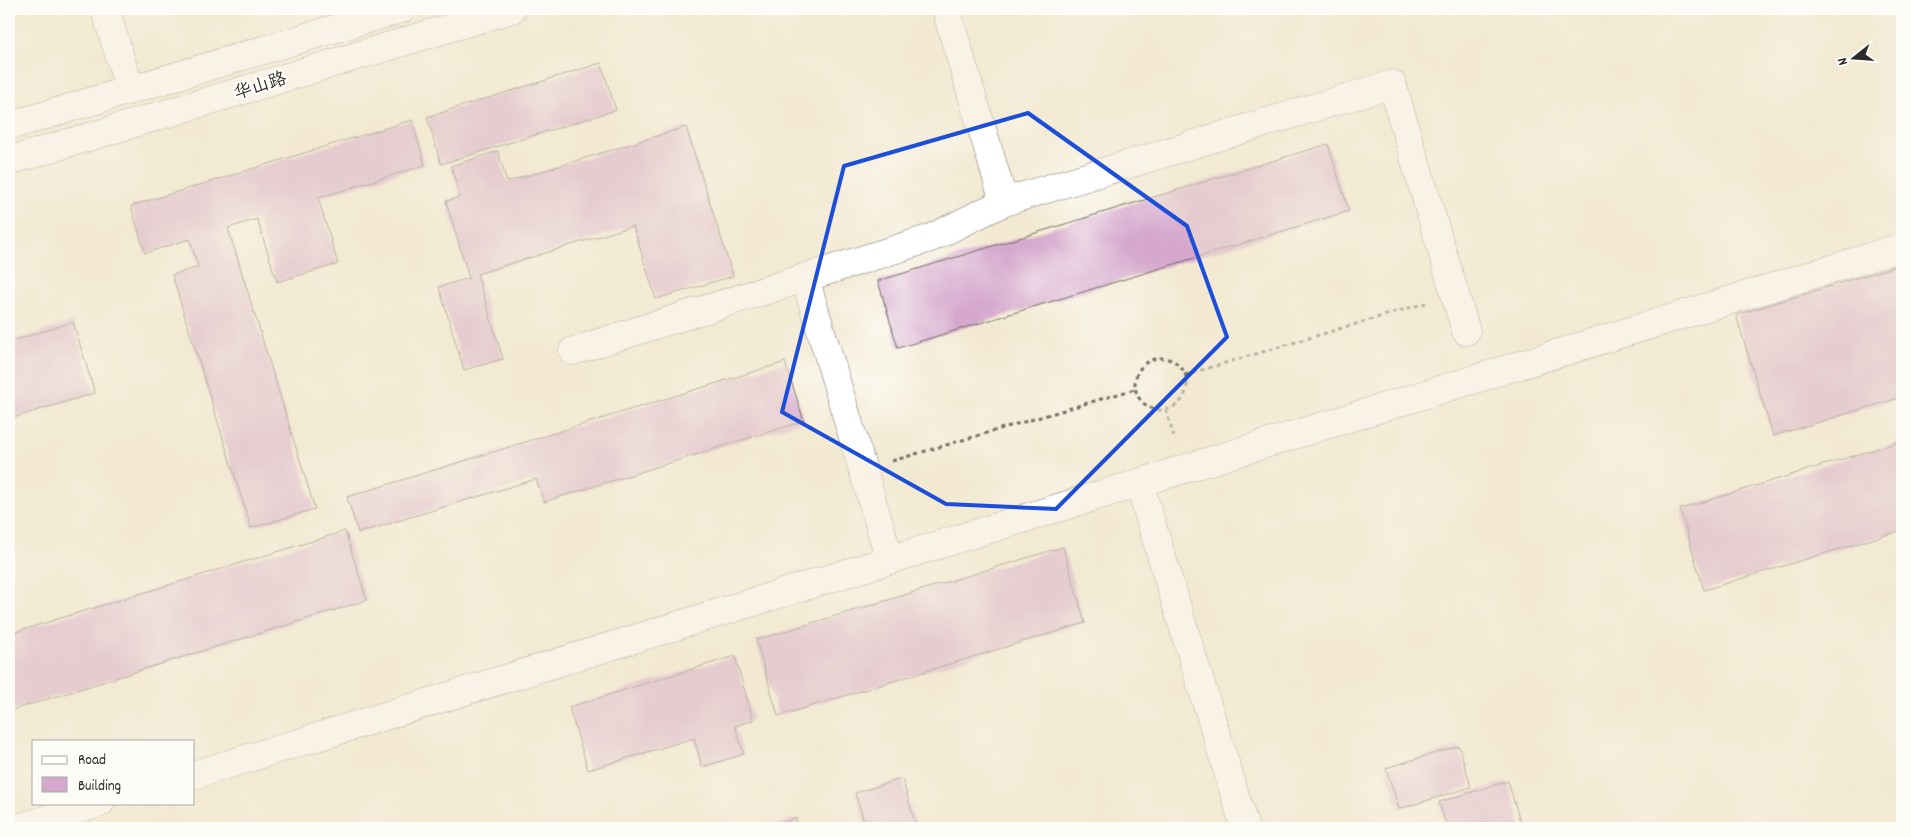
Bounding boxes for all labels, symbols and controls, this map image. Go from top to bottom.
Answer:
north arrow [1828,32,1878,82]
text: N [1833,55,1854,67]
street label: 华山路 [231,68,290,107]
legend [32,740,195,804]
text: Road [78,750,106,772]
text: Building [78,776,121,798]

